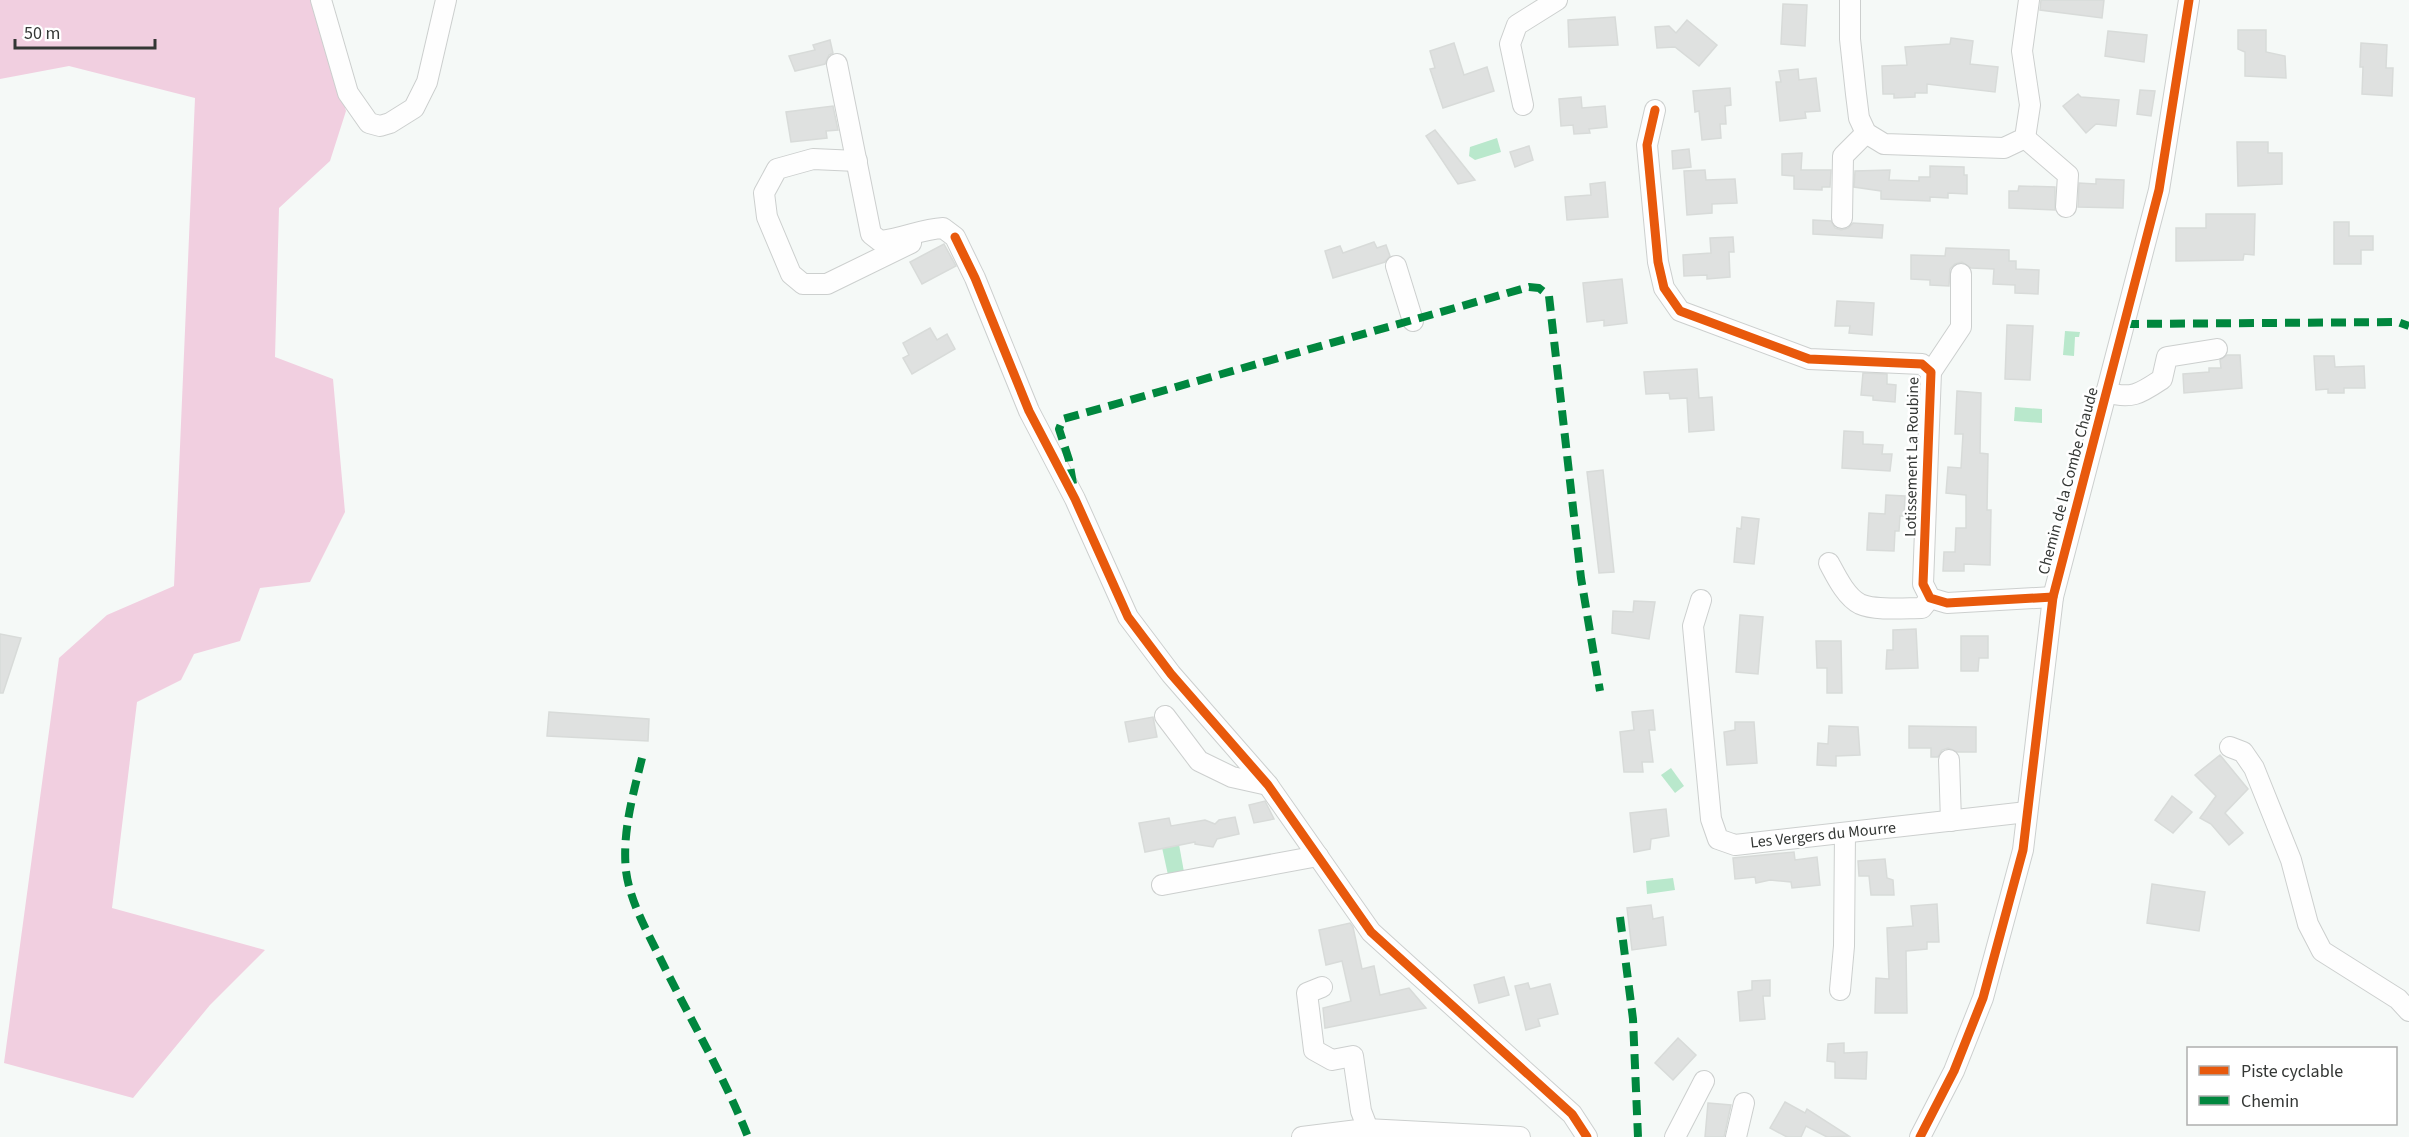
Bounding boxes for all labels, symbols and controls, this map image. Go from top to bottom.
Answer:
scale bar [15,12,154,50]
text: 50 m [24,21,60,46]
street label: Lotissement La Roubine [1900,377,1924,537]
street label: Chemin de la Combe Chaude [2032,385,2104,577]
street label: Les Vergers du Mourre [1749,816,1897,854]
legend [2187,1047,2397,1125]
text: Piste cyclable [2241,1059,2343,1084]
text: Chemin [2241,1089,2299,1114]

